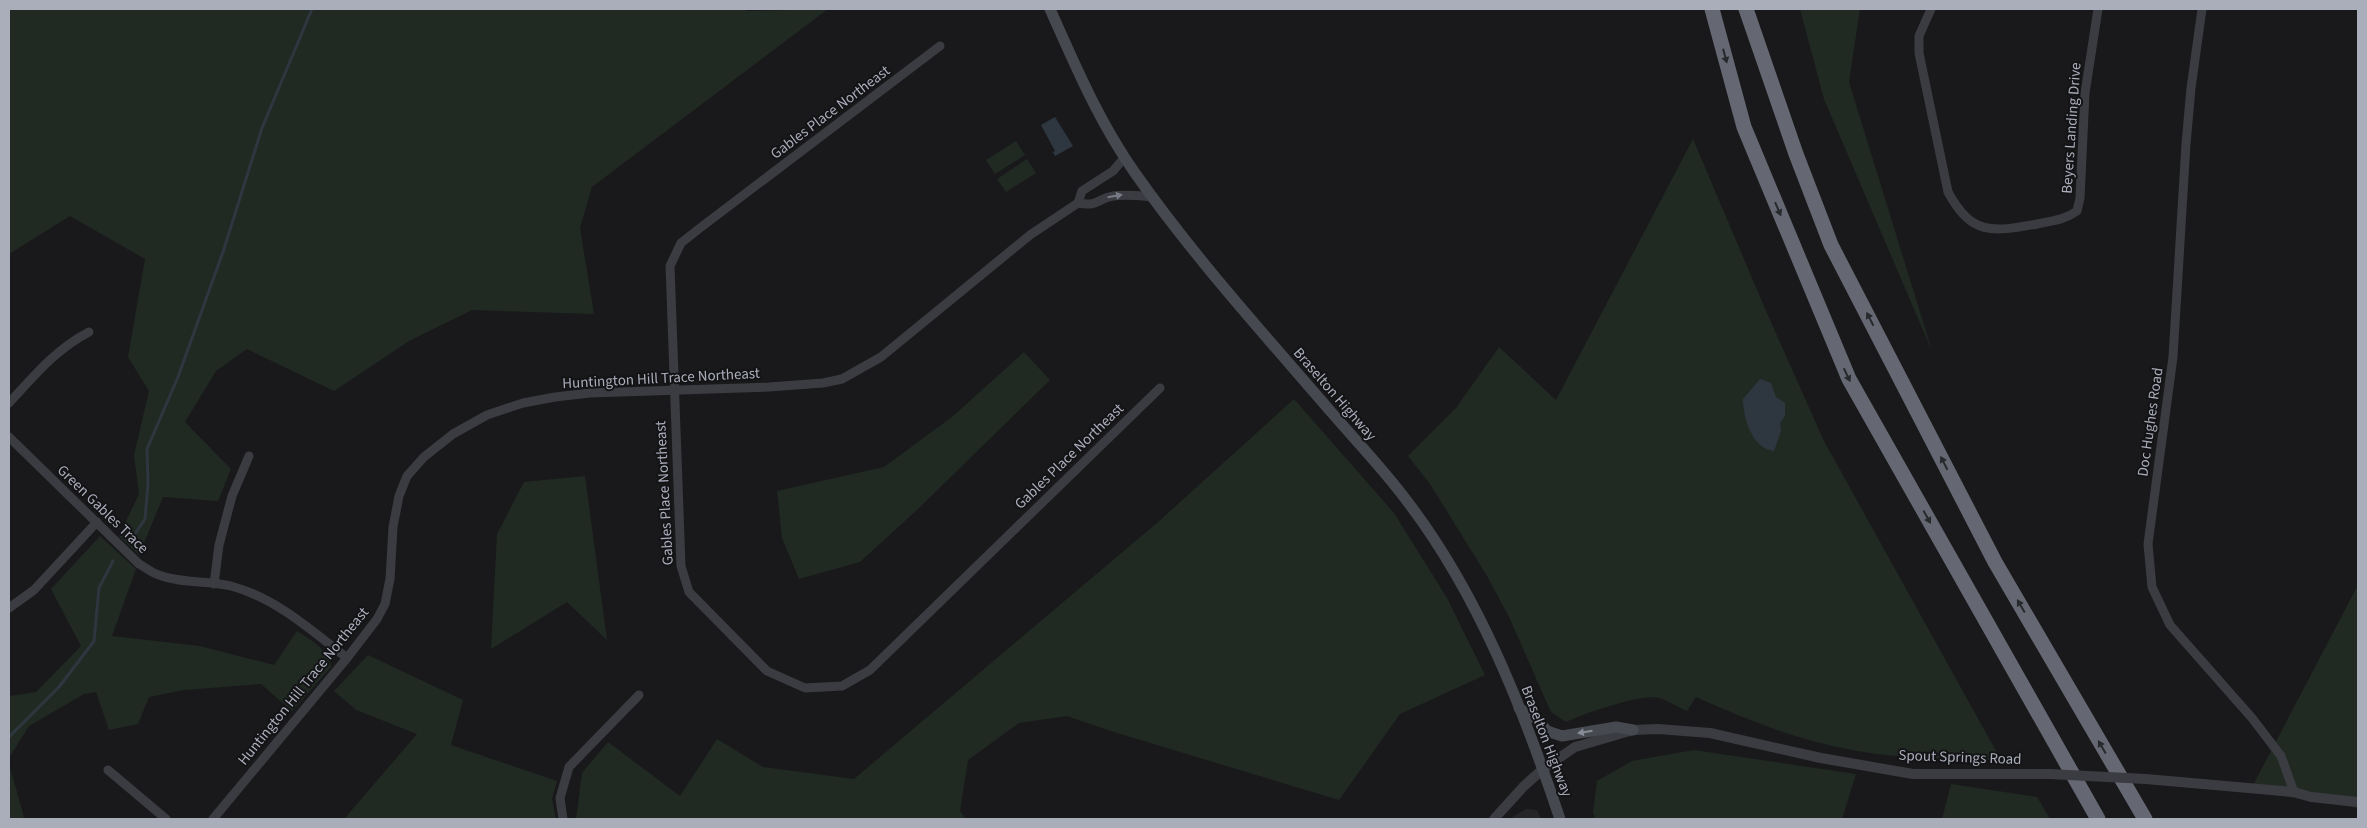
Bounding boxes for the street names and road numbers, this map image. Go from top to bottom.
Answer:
street label: Gables Place Northeast [766,60,894,164]
street label: Beyers Landing Drive [2056,62,2087,194]
street label: Braselton Highway [1288,343,1381,446]
street label: Huntington Hill Trace Northeast [562,363,760,394]
street label: Doc Hughes Road [2132,366,2169,478]
street label: Gables Place Northeast [1010,399,1129,514]
street label: Gables Place Northeast [650,420,679,566]
street label: Green Gables Trace [52,460,153,559]
street label: Huntington Hill Trace Northeast [233,603,374,770]
street label: Braselton Highway [1516,683,1577,800]
street label: Spout Springs Road [1898,745,2022,770]

